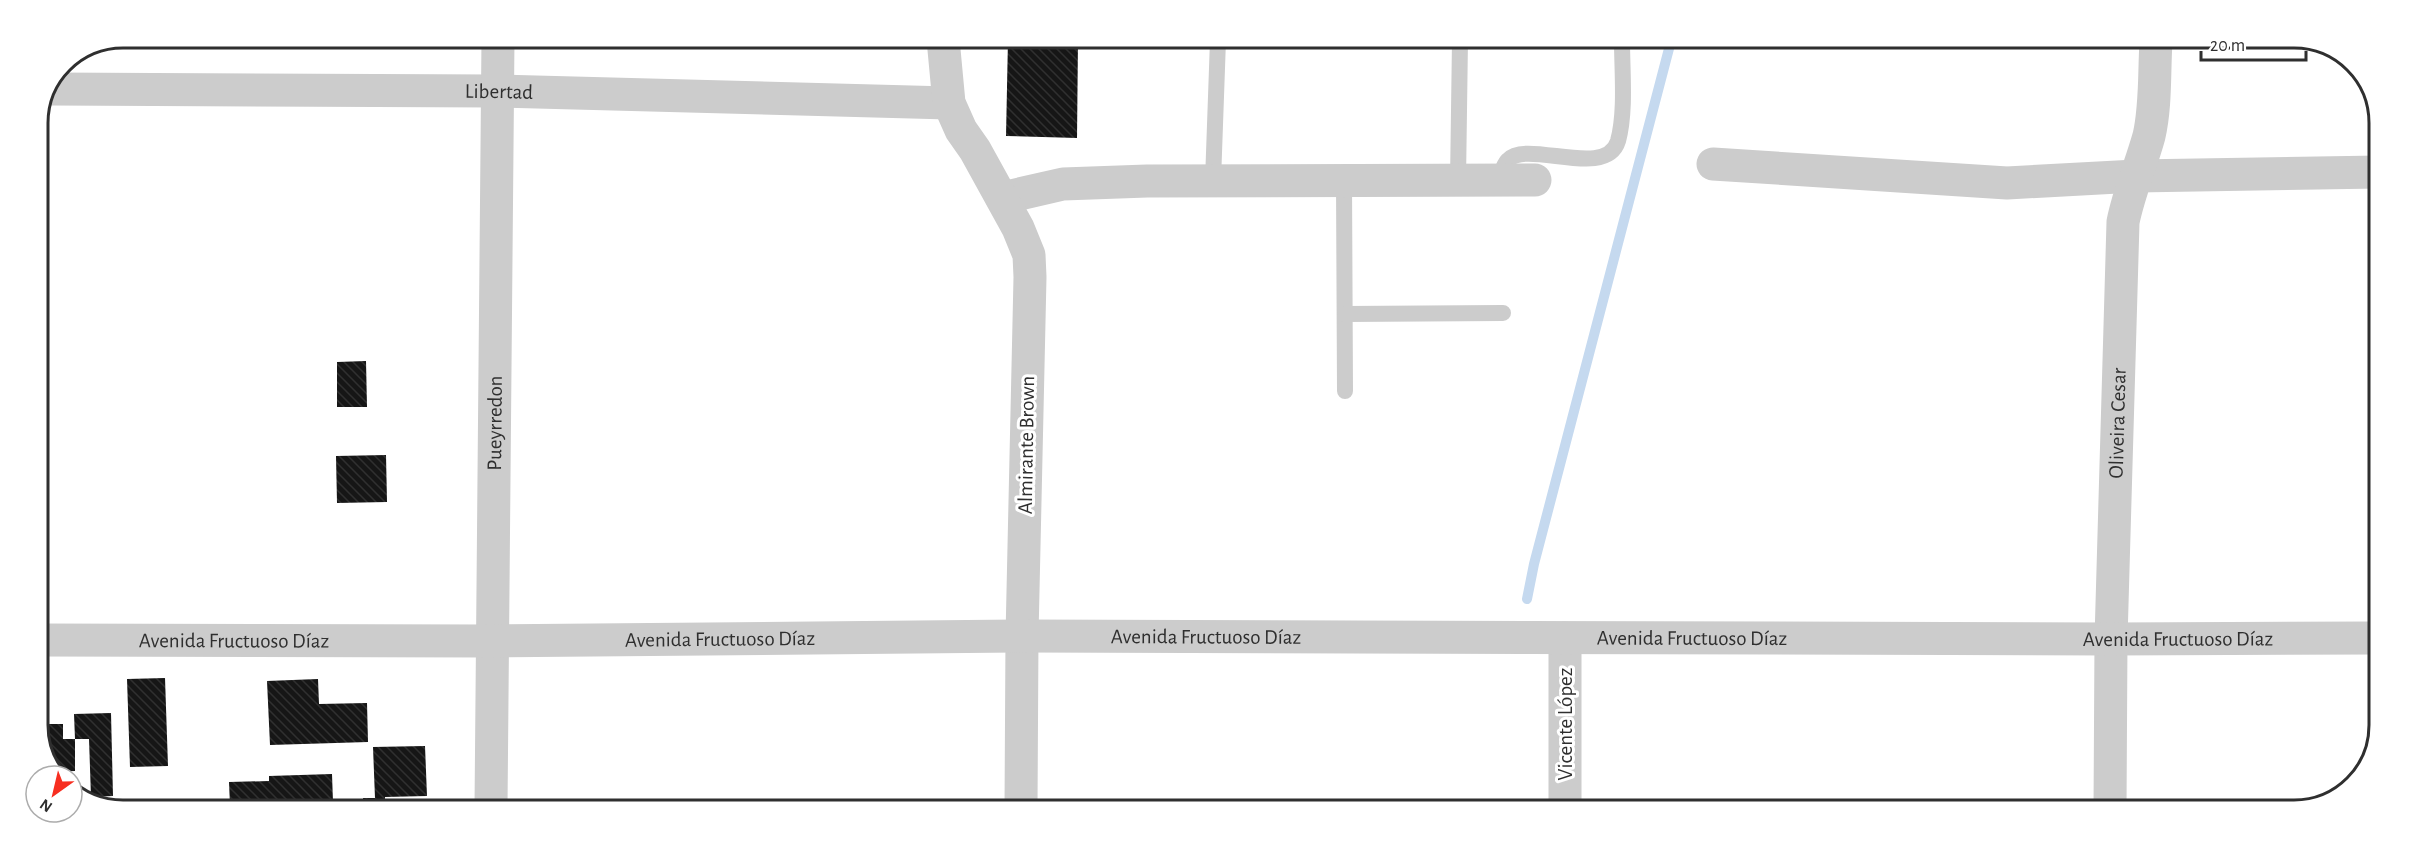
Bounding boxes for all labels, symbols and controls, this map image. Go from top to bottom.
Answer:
scale bar [2201,24,2306,62]
text: 20 m [2210,37,2245,55]
street label: Libertad [465,81,534,103]
street label: Oliveira Cesar [2106,367,2130,479]
street label: Pueyrredon [484,375,506,471]
street label: Almirante Brown [1015,376,1038,514]
street label: Avenida Fructuoso Díaz [1111,626,1301,648]
street label: Avenida Fructuoso Díaz [625,628,815,651]
street label: Avenida Fructuoso Díaz [1597,628,1787,649]
street label: Avenida Fructuoso Díaz [2083,628,2273,650]
street label: Avenida Fructuoso Díaz [139,630,329,652]
street label: Vicente López [1555,668,1576,780]
north arrow [24,764,84,824]
text: N [37,796,55,815]

